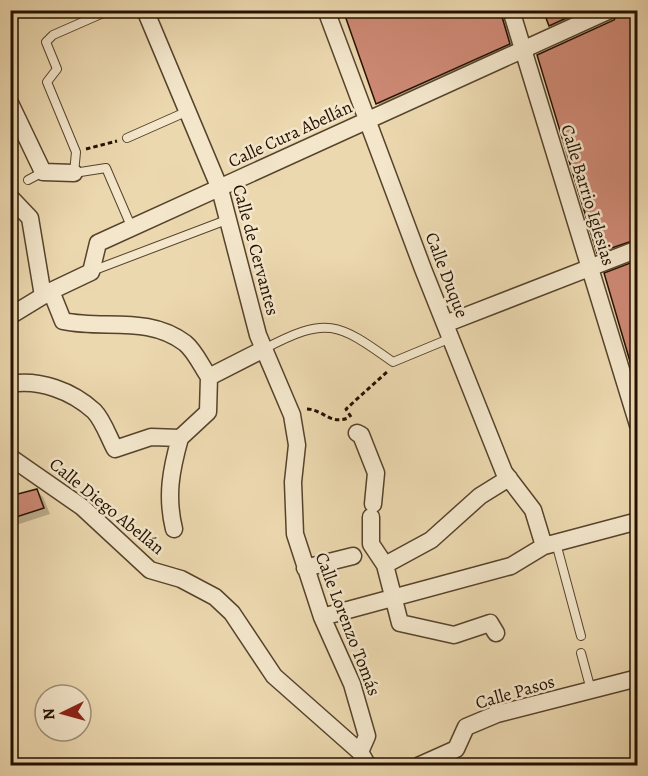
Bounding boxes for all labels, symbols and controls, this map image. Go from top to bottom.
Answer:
street label: Calle Cura Abellán [224,95,356,173]
street label: Calle Barrio Iglesias [555,122,621,268]
street label: Calle de Cervantes [227,182,285,318]
street label: Calle Duque [420,229,474,321]
street label: Calle Diego Abellán [44,452,170,560]
street label: Calle Lorenzo Tomás [310,549,386,699]
street label: Calle Pasos [473,669,557,715]
north arrow [33,683,93,743]
text: N [38,707,61,721]

